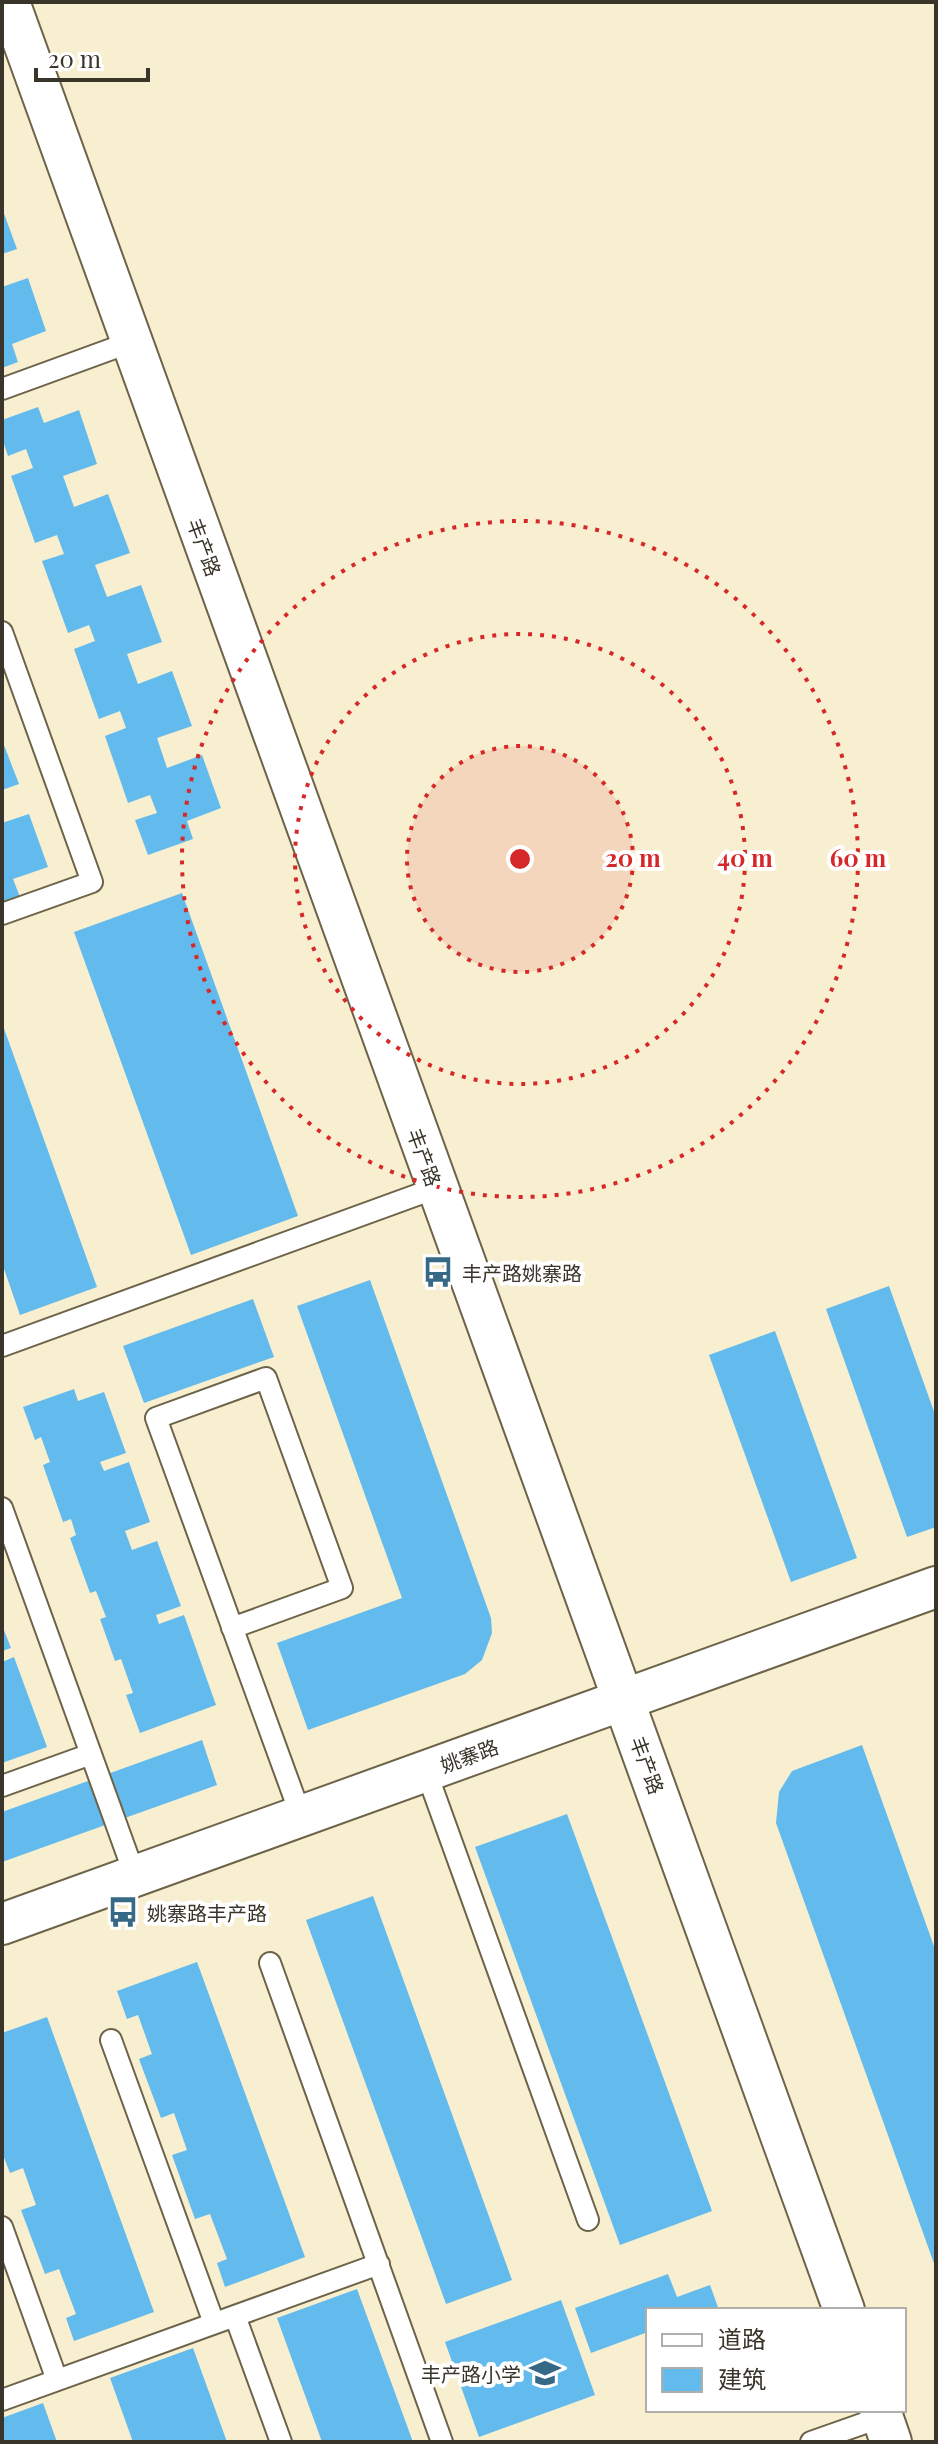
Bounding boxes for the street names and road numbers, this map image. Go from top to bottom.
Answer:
street label: 丰产路 [182,514,228,580]
street label: 丰产路 [402,1124,448,1190]
street label: 姚寨路 [436,1732,502,1778]
street label: 丰产路 [625,1732,671,1798]

